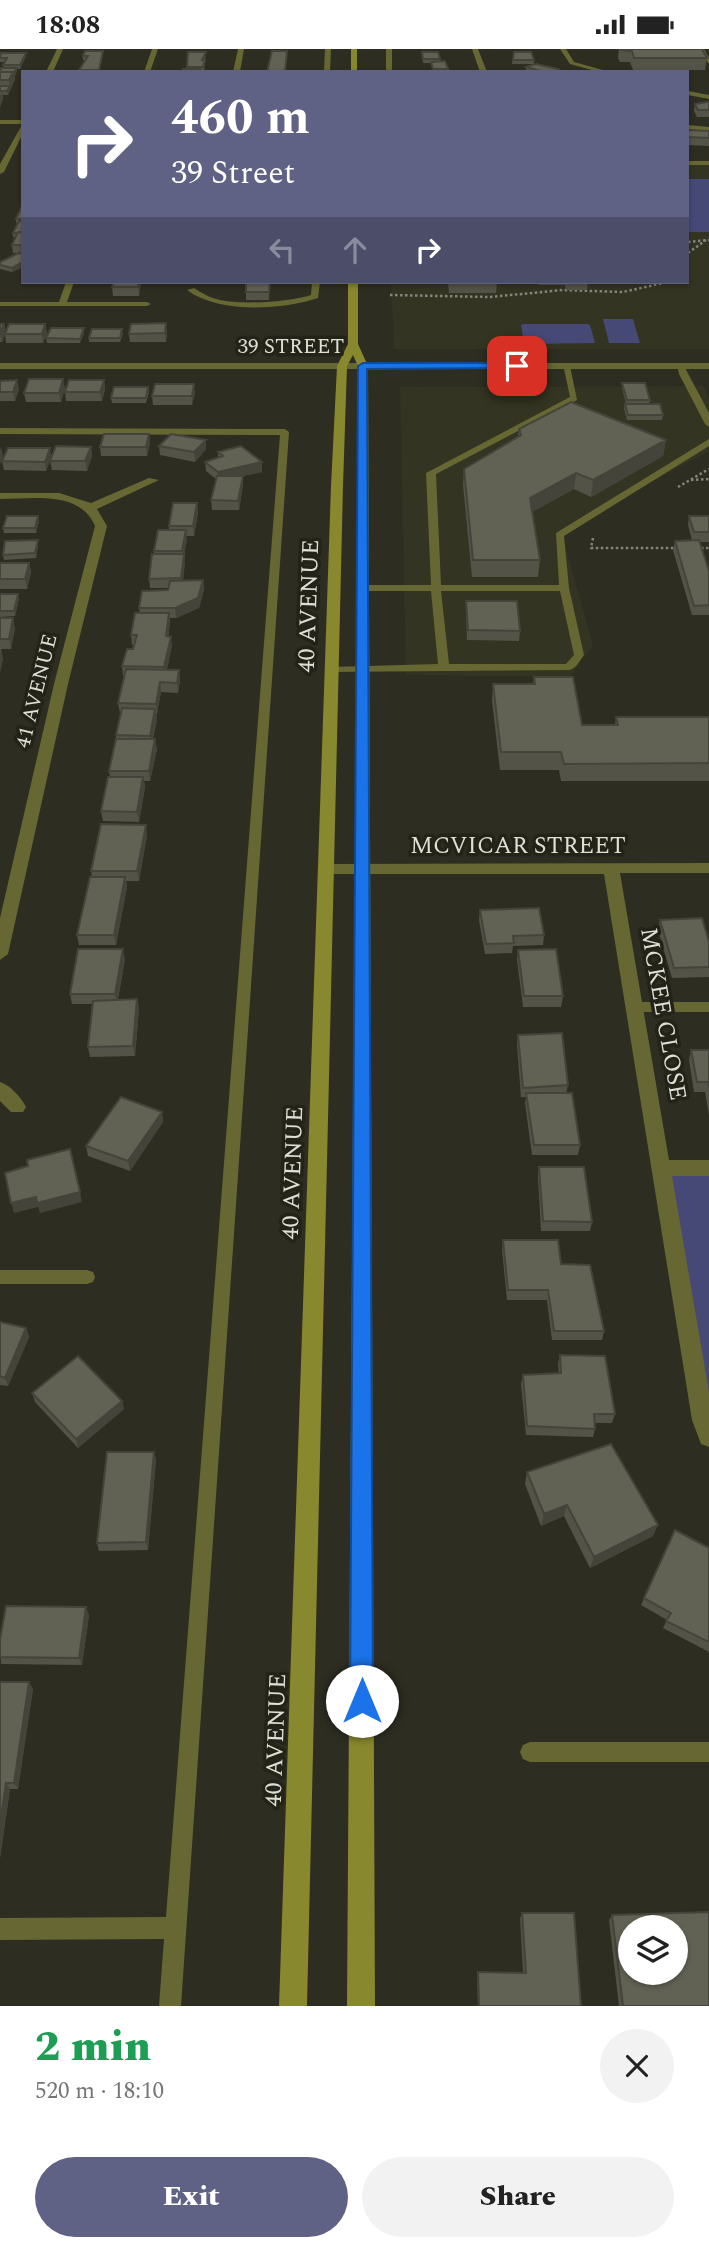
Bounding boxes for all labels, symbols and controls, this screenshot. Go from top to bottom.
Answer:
text: 18:08 [35,5,100,45]
text: 460 m [171,81,310,156]
icon: right [56,98,147,189]
text: 39 Street [171,149,295,198]
icon: left [263,231,301,269]
icon: ahead [336,231,374,269]
icon: right [409,231,447,269]
street label: 39 STREET [238,331,344,363]
pin [487,336,547,396]
icon: arrive [498,347,536,385]
street label: 40 AVENUE [289,539,329,673]
street label: 41 AVENUE [7,631,67,751]
street label: MCVICAR STREET [410,828,626,864]
street label: MCKEE CLOSE [630,925,696,1103]
street label: 40 AVENUE [273,1106,313,1240]
position arrow [325,1664,399,1738]
street label: 40 AVENUE [256,1673,296,1807]
map controls [618,1915,688,1985]
button: layers [618,1915,688,1985]
text: 2 min [35,2016,151,2079]
button: close [600,2029,674,2103]
text: 520 m · 18:10 [35,2074,164,2109]
button: Exit [35,2157,348,2237]
button: Share [362,2157,674,2237]

